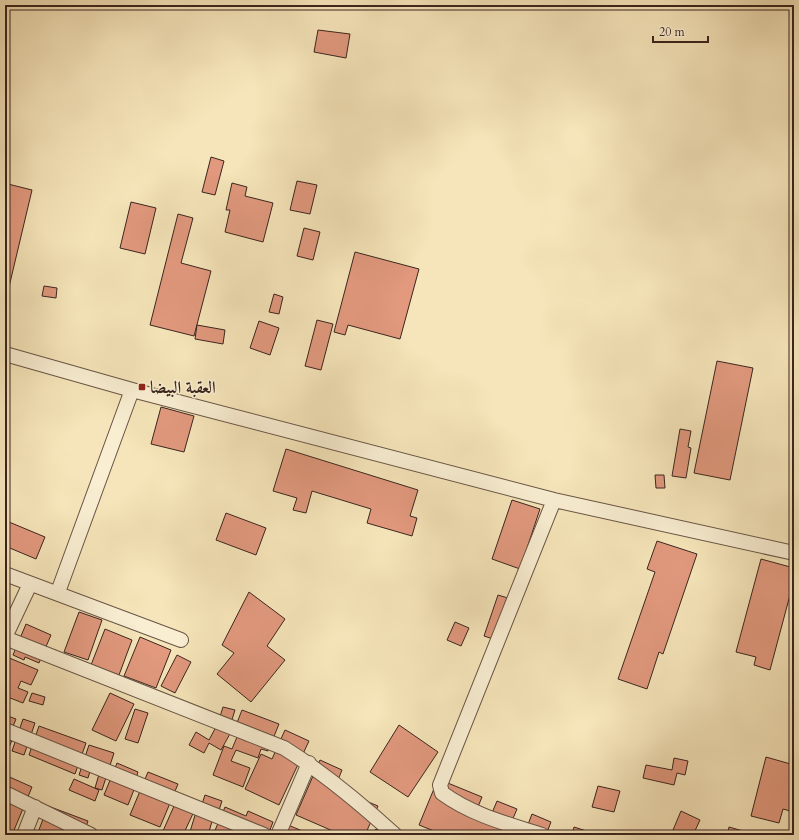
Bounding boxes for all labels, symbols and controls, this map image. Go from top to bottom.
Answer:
scale bar [653,18,708,44]
text: 20 m [659,24,686,40]
place label: العقبة البيضا [150,376,216,399]
marker: العقبة البيضا [137,382,147,392]

